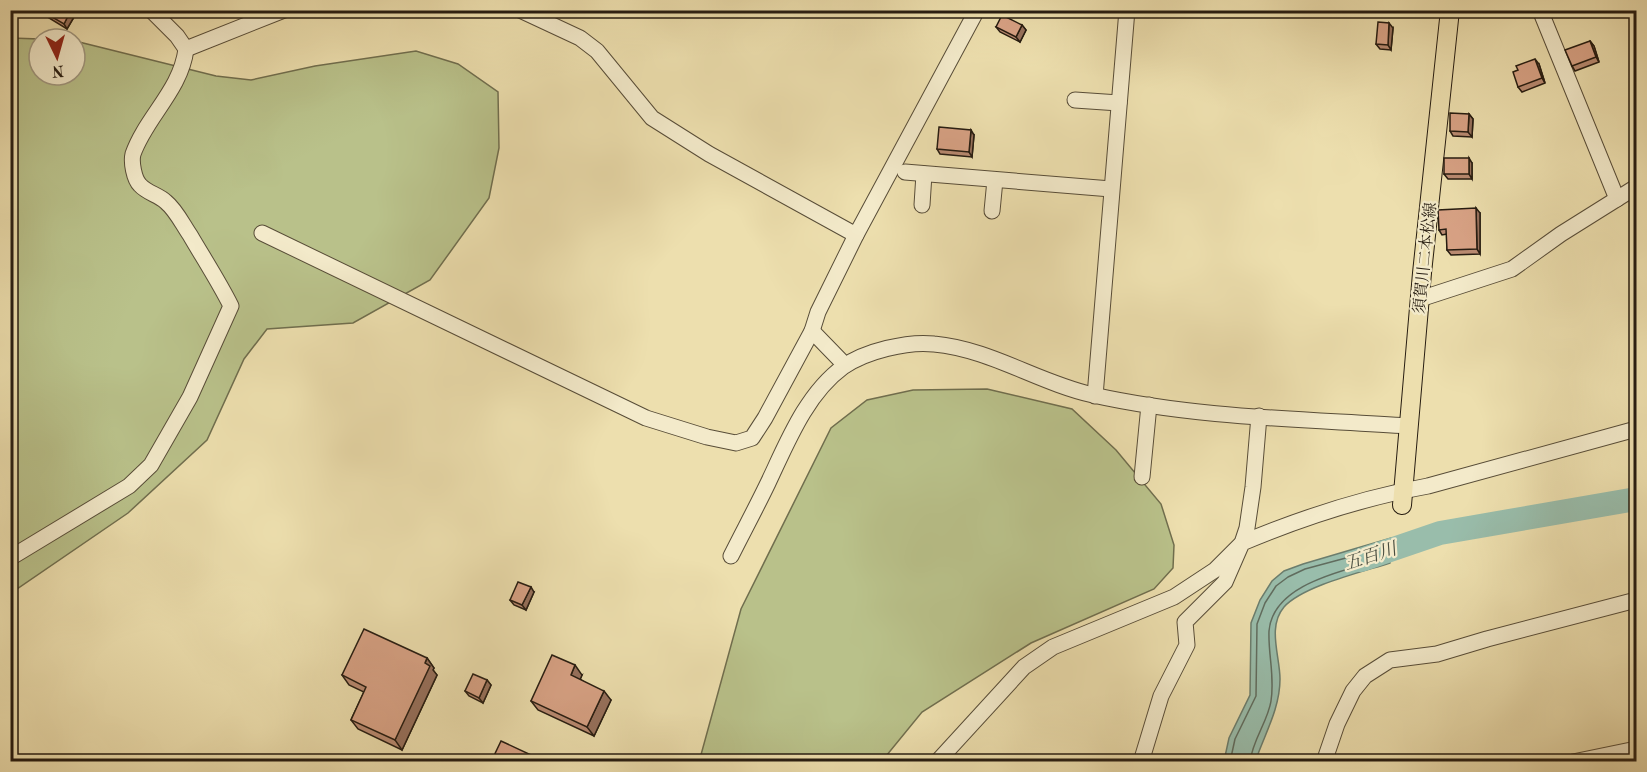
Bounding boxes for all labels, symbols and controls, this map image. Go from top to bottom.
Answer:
north arrow [27,27,87,87]
text: N [51,61,65,79]
street label: 須賀川二本松線 [1410,201,1440,315]
water label: 五百川 [1342,538,1401,574]

